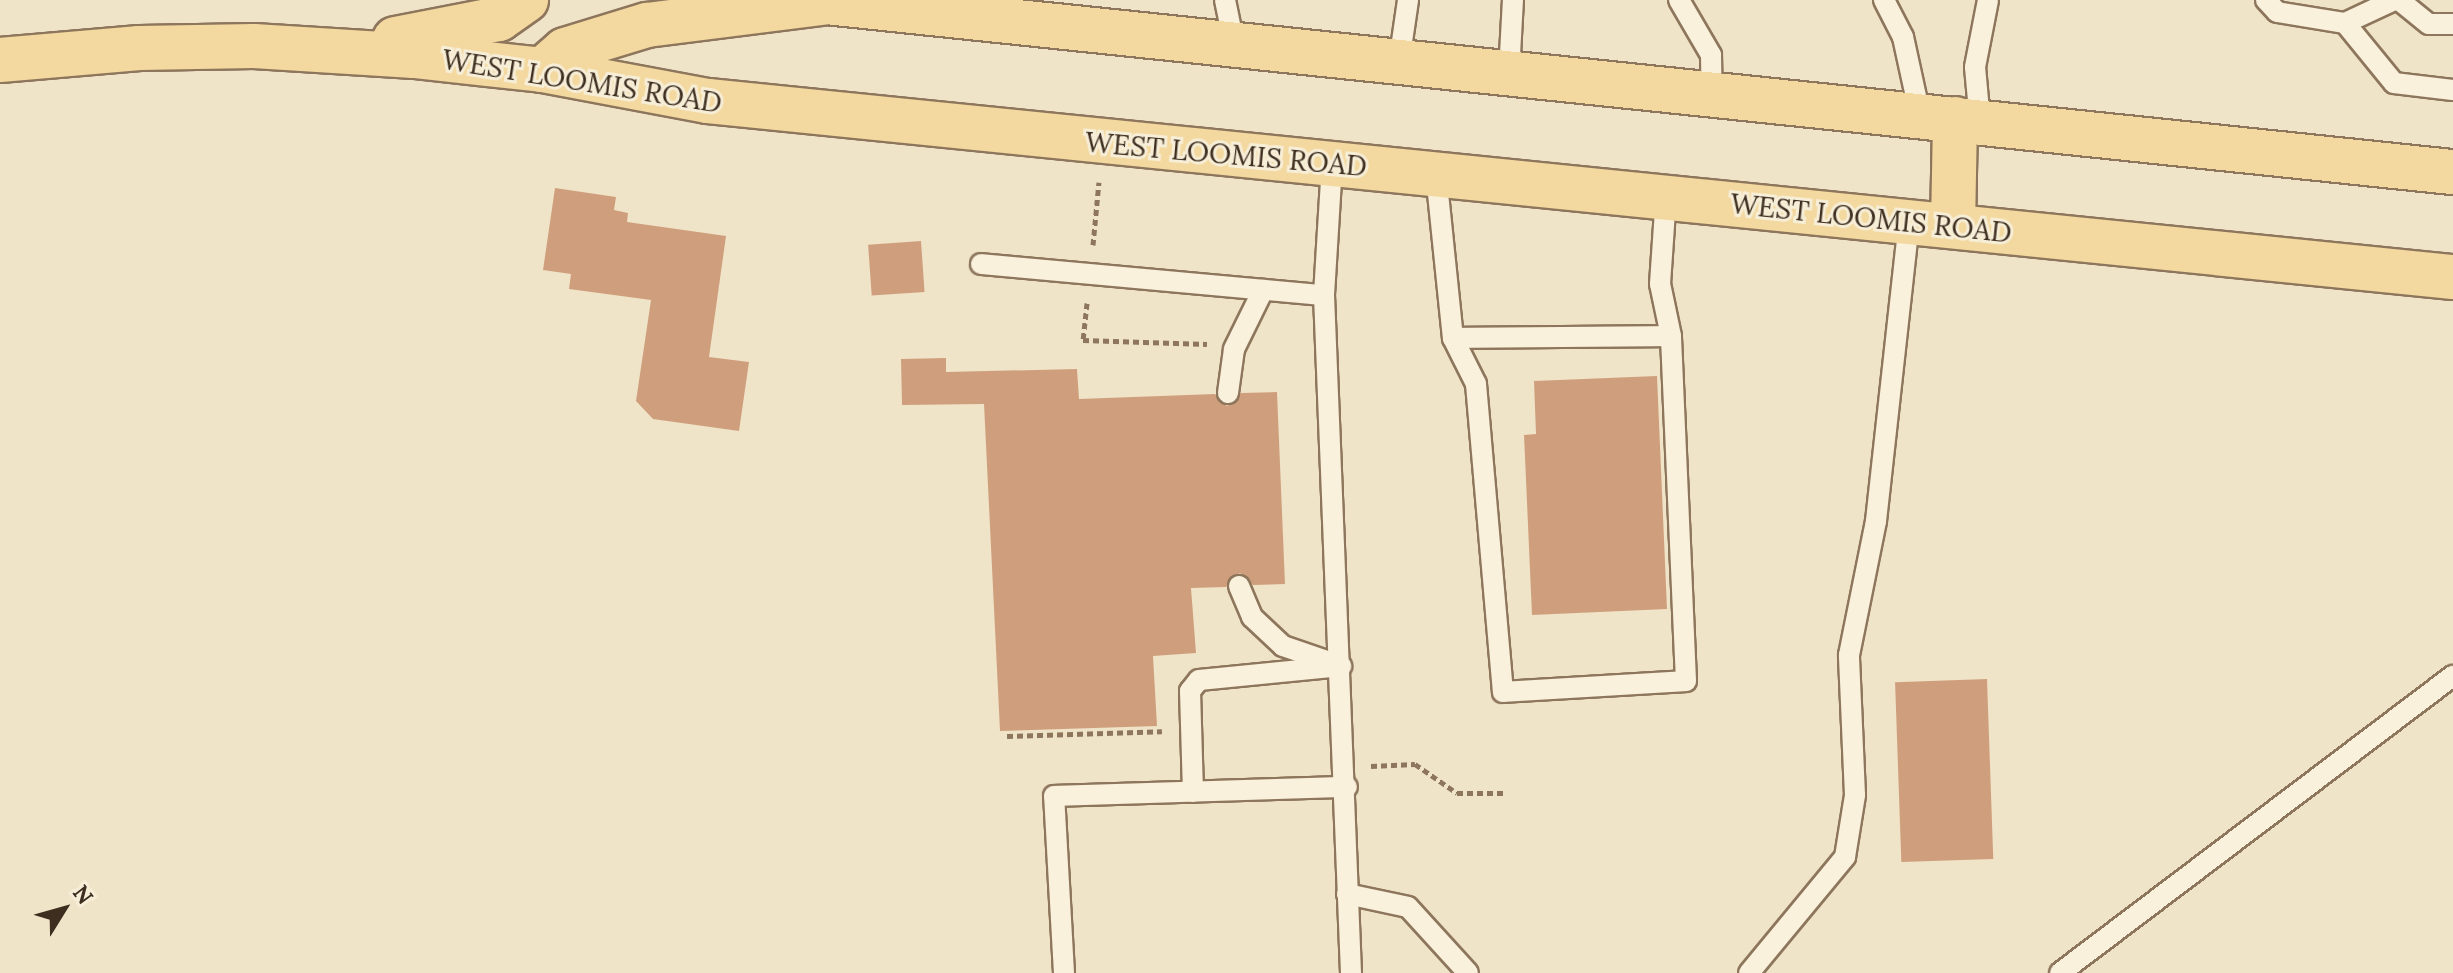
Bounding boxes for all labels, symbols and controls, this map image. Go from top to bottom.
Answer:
street label: WEST LOOMIS ROAD [440,42,724,120]
street label: WEST LOOMIS ROAD [1084,125,1368,183]
street label: WEST LOOMIS ROAD [1729,187,2013,249]
north arrow [24,869,104,949]
text: N [67,879,99,910]

